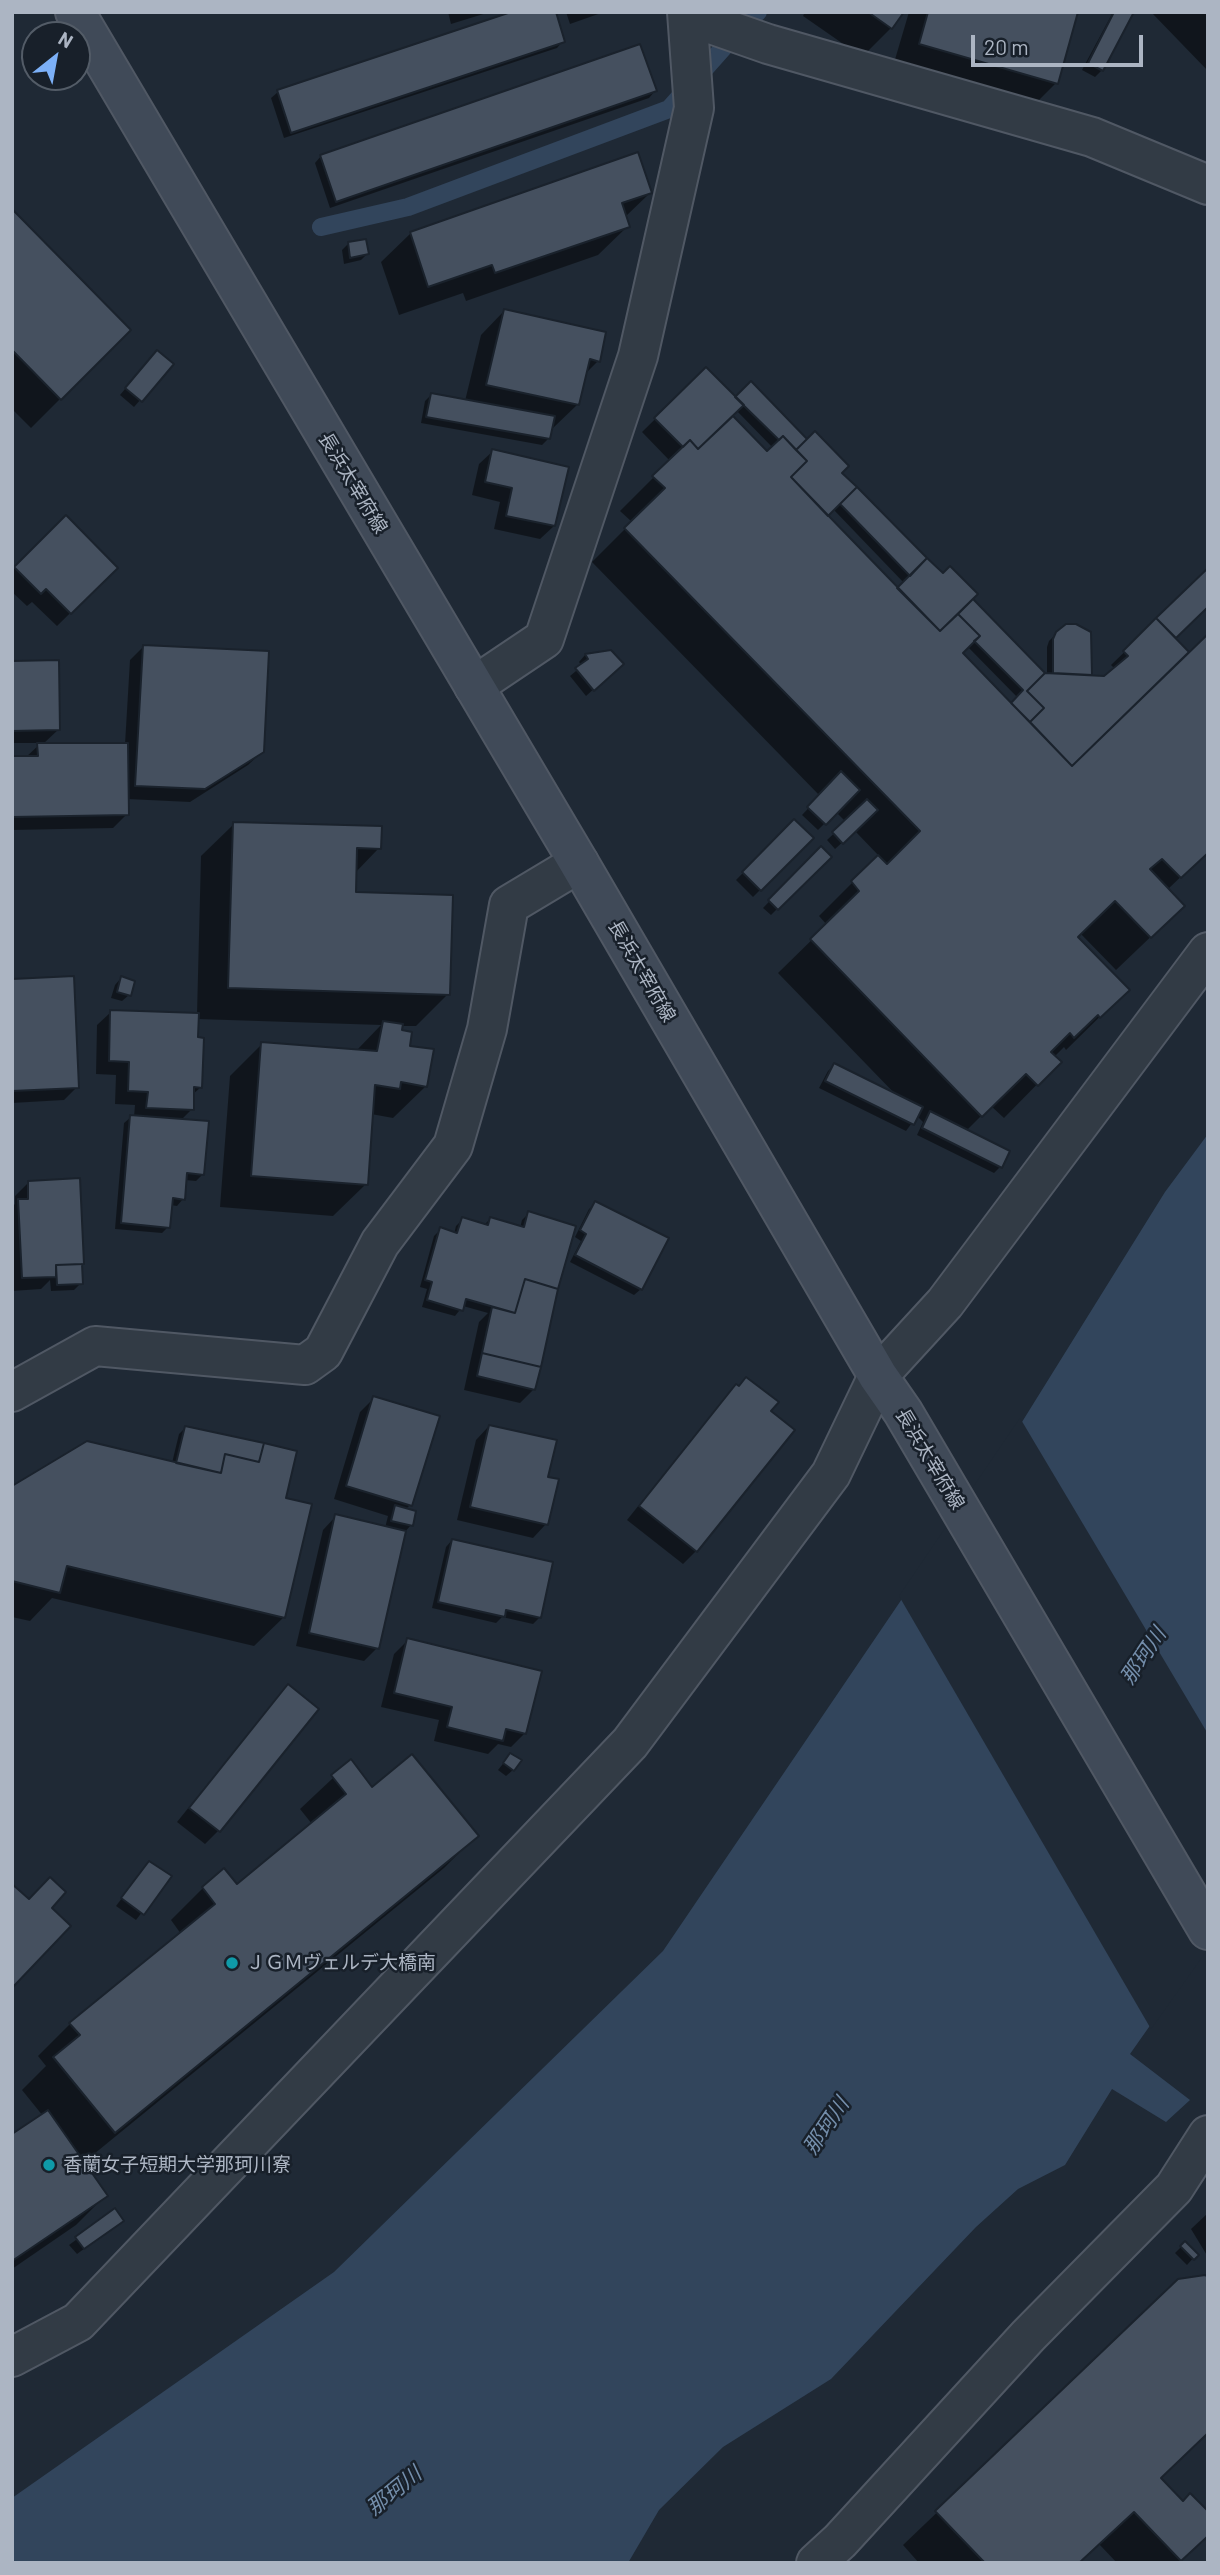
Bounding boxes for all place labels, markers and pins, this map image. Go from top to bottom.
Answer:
place label: ＪＧＭヴェルデ大橋南 [246,1952,436,1974]
marker: ＪＧＭヴェルデ大橋南 [224,1955,240,1971]
place label: 香蘭女子短期大学那珂川寮 [63,2154,291,2176]
marker: 香蘭女子短期大学那珂川寮 [41,2157,57,2173]

